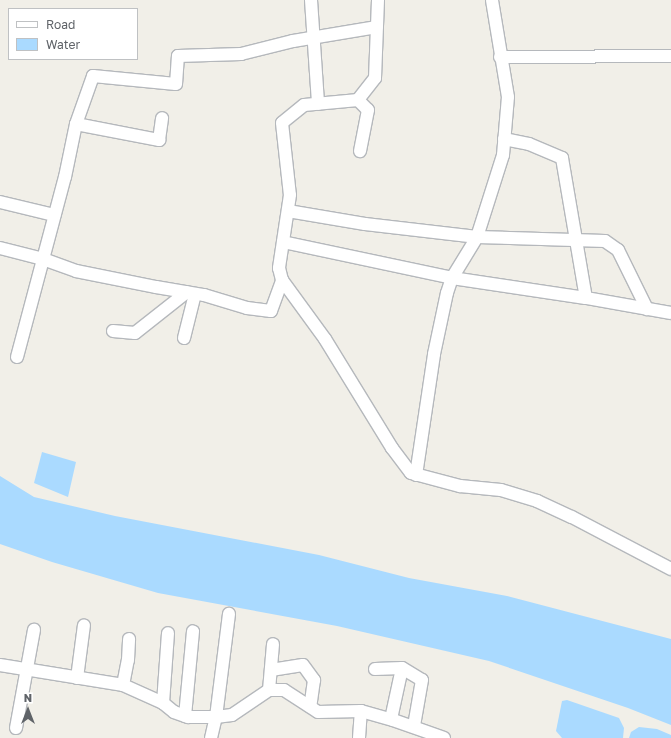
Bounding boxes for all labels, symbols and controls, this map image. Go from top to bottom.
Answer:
legend [8,8,138,60]
text: Road [46,17,75,32]
text: Water [46,37,80,52]
north arrow [8,690,48,730]
text: N [24,691,32,704]

